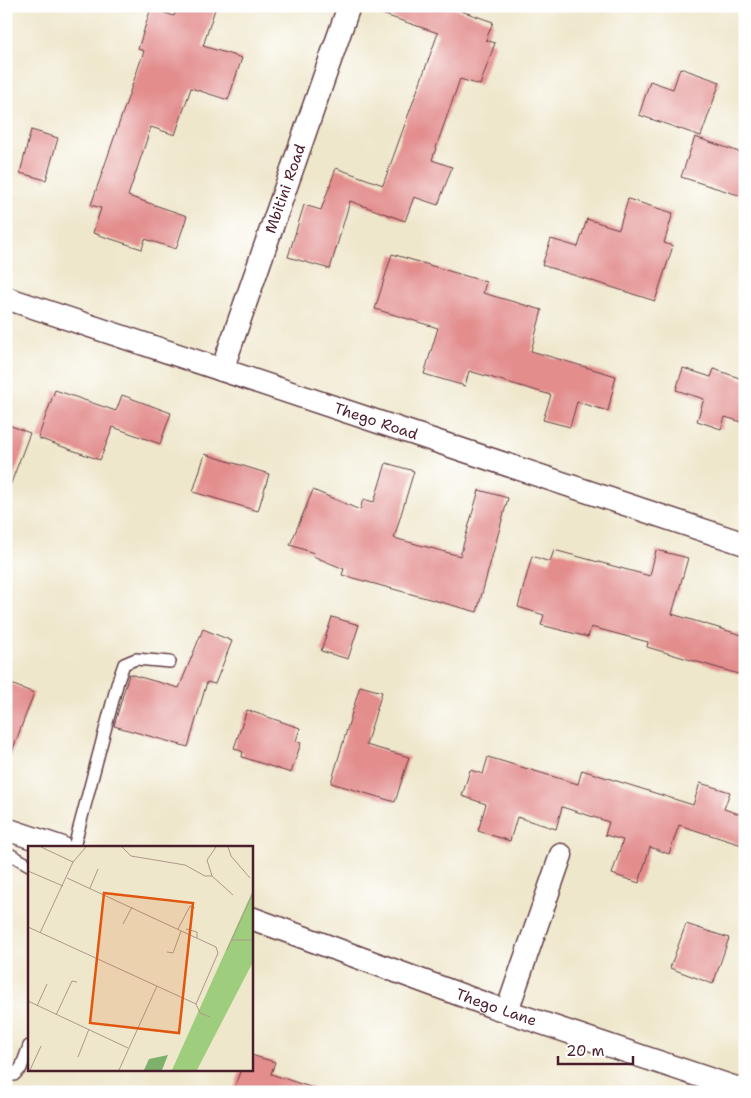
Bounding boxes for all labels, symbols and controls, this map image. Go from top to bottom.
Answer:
street label: Mbitini Road [260,141,310,236]
street label: Thego Road [332,398,421,445]
inset map [28,846,252,1070]
street label: Thego Lane [453,984,539,1031]
scale bar [558,1033,634,1065]
text: 20 m [566,1041,605,1061]

